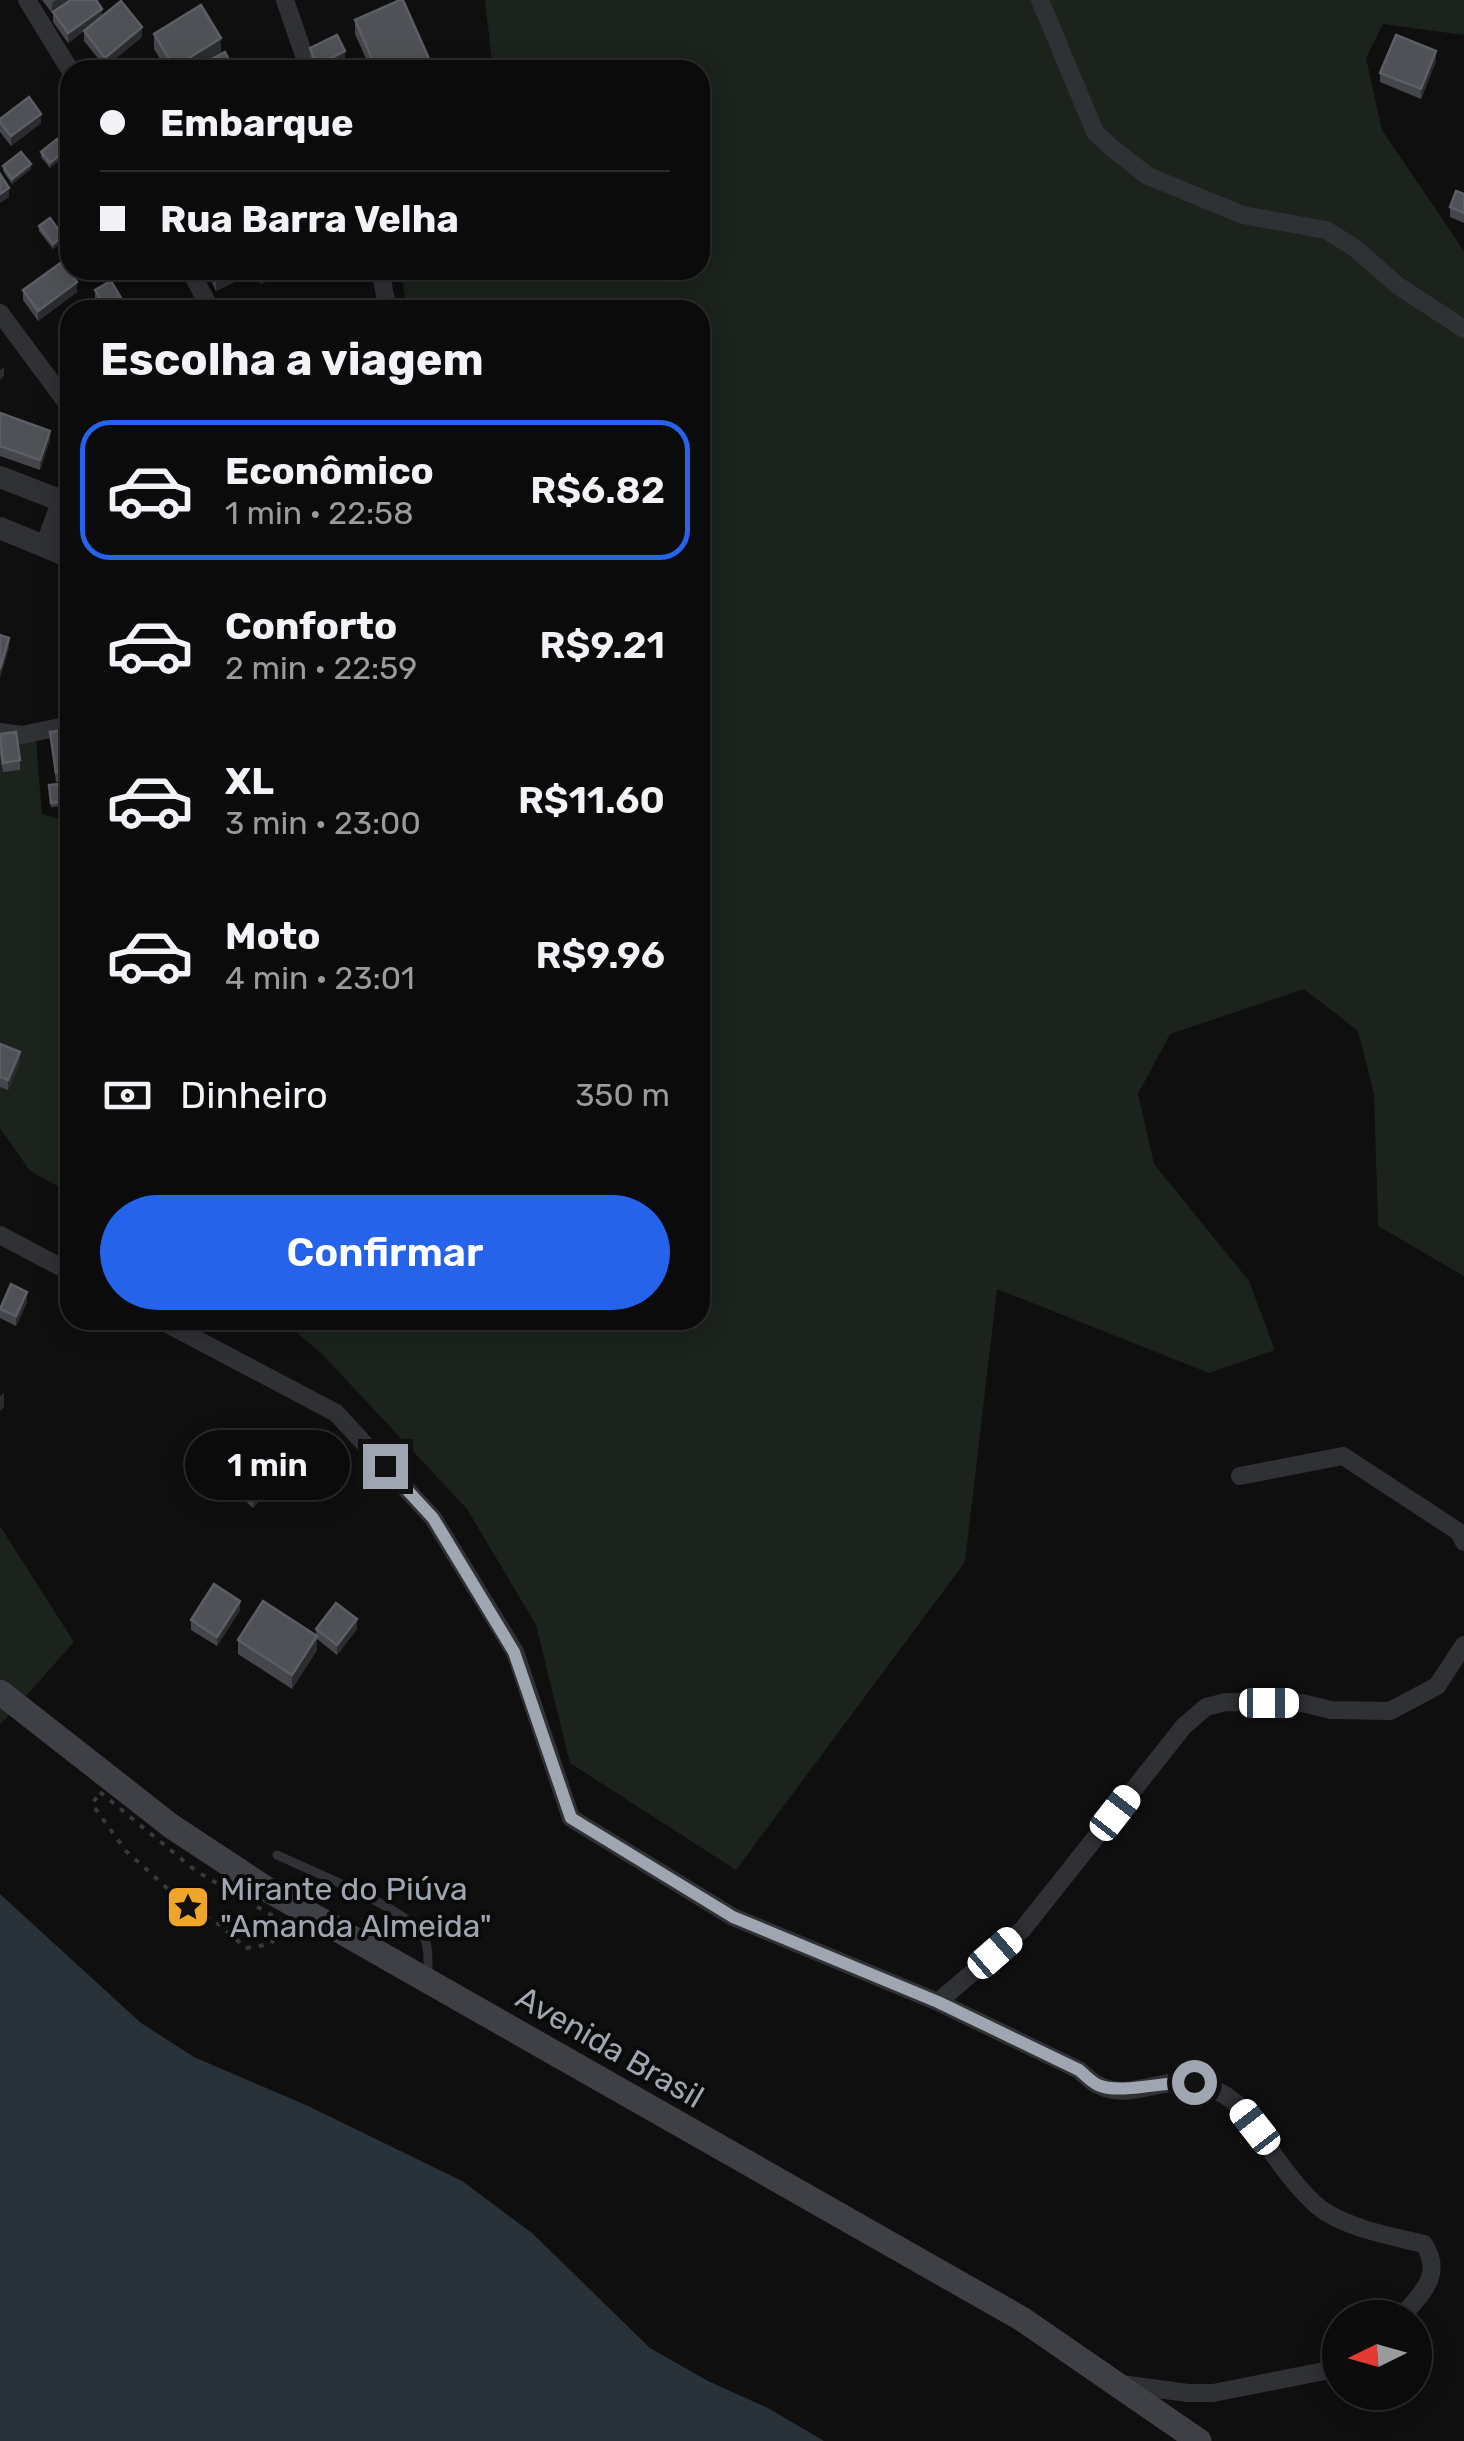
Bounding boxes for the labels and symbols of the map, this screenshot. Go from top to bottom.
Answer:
callout: 1 min [185,1431,350,1501]
route end [363,1444,408,1489]
car [1239,1688,1299,1718]
car [1085,1780,1145,1846]
place label: Mirante do Piúva "Amanda Almeida" [220,1870,492,1945]
place icon: Mirante do Piúva "Amanda Almeida" [165,1884,211,1930]
car [963,1922,1027,1984]
street label: Avenida Brasil [510,1978,710,2116]
route start [1172,2060,1217,2105]
car [1225,2094,1285,2160]
north arrow [1322,2300,1432,2410]

